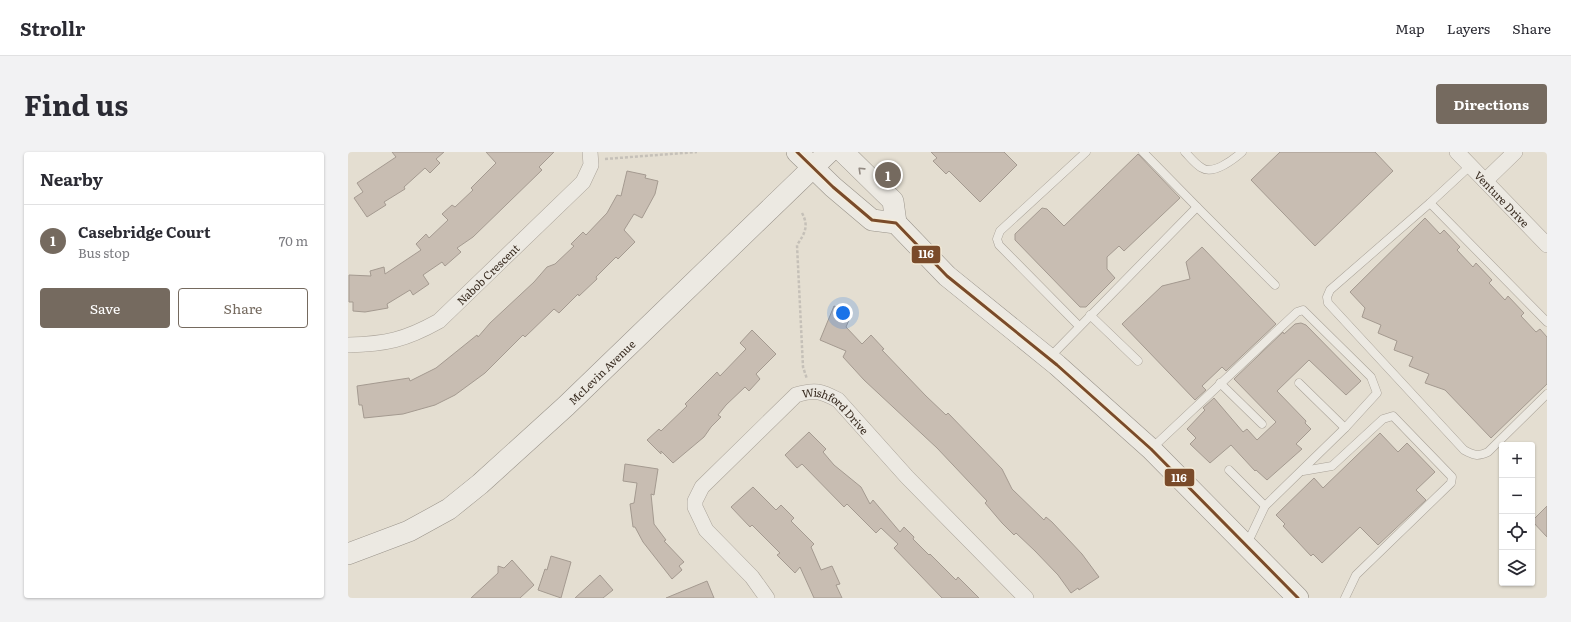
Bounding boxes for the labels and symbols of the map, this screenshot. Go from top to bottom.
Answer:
pin: 1 [875,160,901,190]
one-way arrow [858,167,866,175]
street label: Venture Drive [1471,167,1533,231]
street label: Nabob Crescent [453,239,523,308]
line badge: 116 [911,245,941,264]
text: 116 [918,245,934,261]
your location [833,303,853,323]
street label: McLevin Avenue [564,336,639,408]
street label: Wishford Drive [801,383,873,438]
line badge: 116 [1164,468,1195,487]
text: 116 [1171,469,1187,485]

